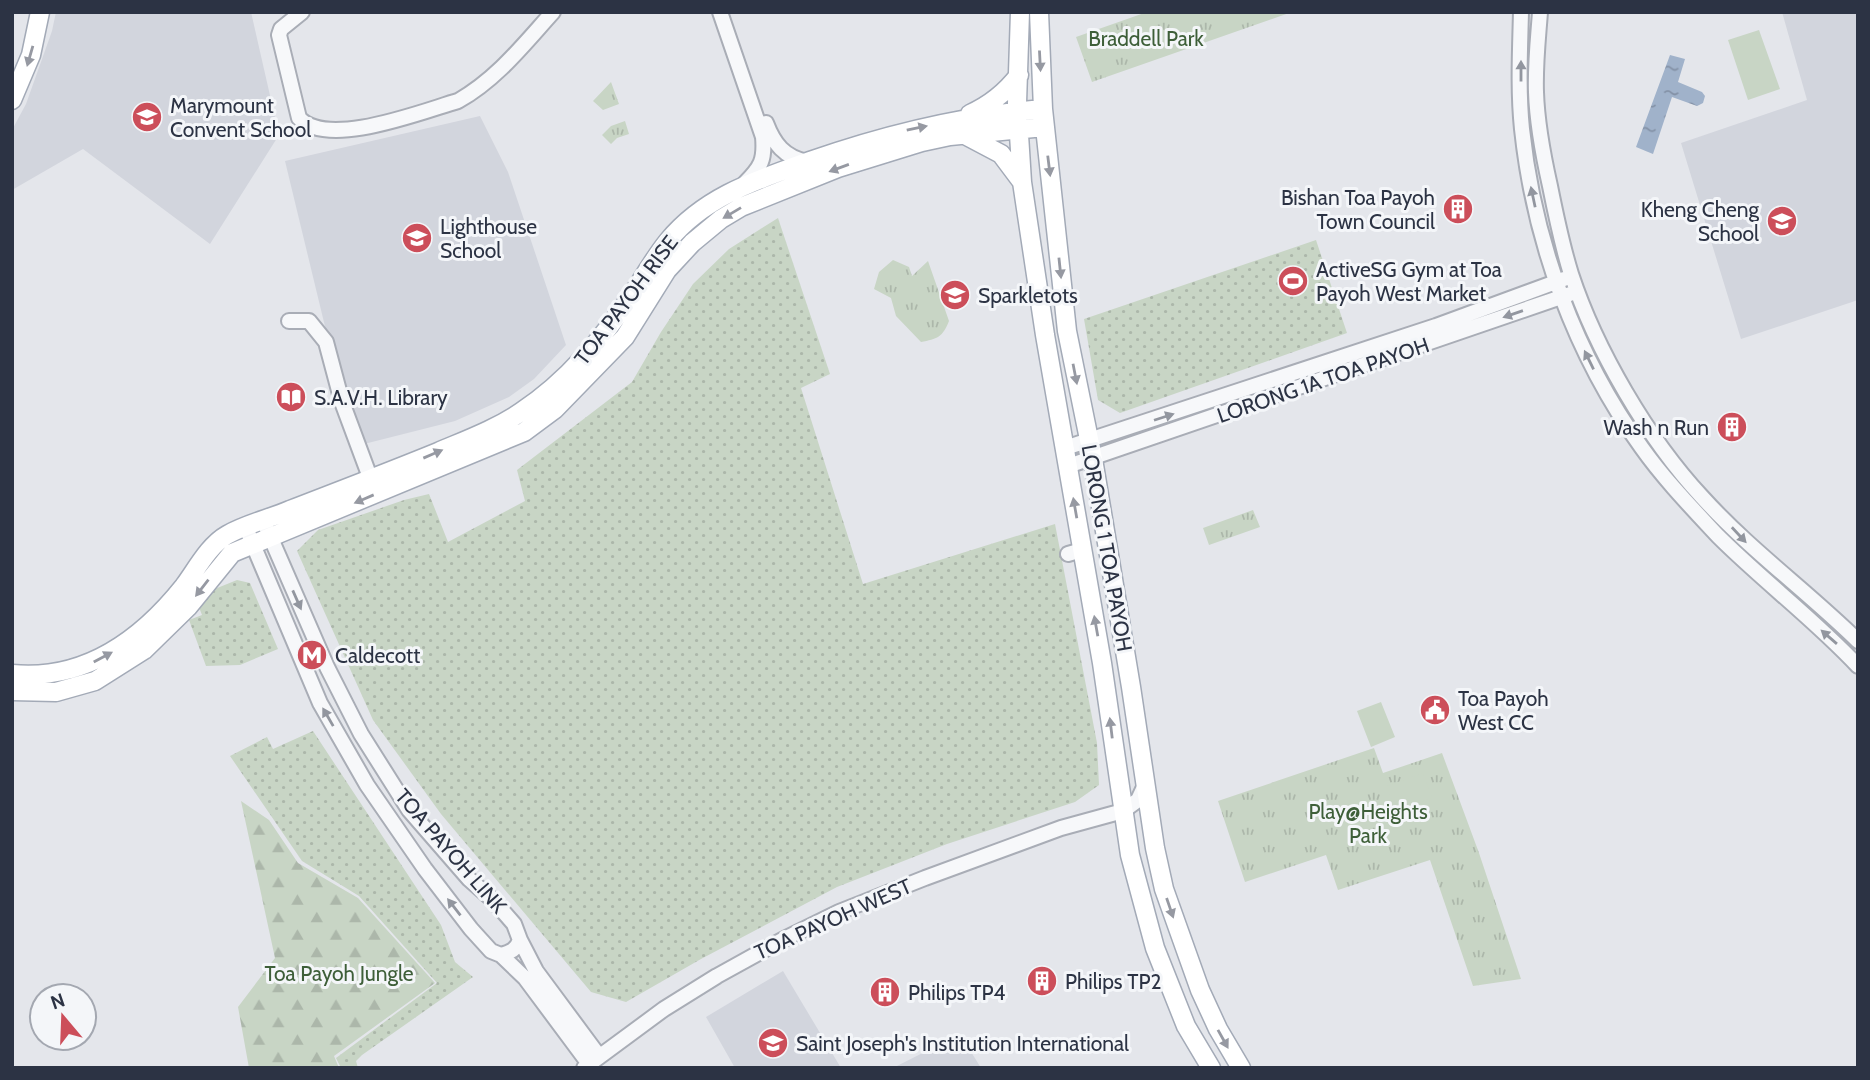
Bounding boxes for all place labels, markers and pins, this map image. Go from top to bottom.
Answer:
place label: Marymount Convent School [170,93,311,142]
school or university icon: Marymount Convent School [130,100,164,134]
place label: Bishan Toa Payoh Town Council [1281,185,1435,234]
building icon: Bishan Toa Payoh Town Council [1441,192,1475,226]
place label: Kheng Cheng School [1641,197,1760,246]
school or university icon: Kheng Cheng School [1765,204,1799,238]
place label: Lighthouse School [440,214,537,263]
school or university icon: Lighthouse School [400,221,434,255]
place label: ActiveSG Gym at Toa Payoh West Market [1316,257,1502,306]
sports icon: ActiveSG Gym at Toa Payoh West Market [1276,264,1310,298]
school or university icon: Sparkletots [938,278,972,312]
place label: Sparkletots [978,283,1078,308]
library icon: S.A.V.H. Library [274,380,308,414]
place label: S.A.V.H. Library [314,385,448,410]
building icon: Wash n Run [1715,410,1749,444]
place label: Wash n Run [1603,415,1709,440]
metro station icon: Caldecott [295,638,329,672]
place label: Caldecott [335,643,420,668]
place label: Toa Payoh West CC [1458,686,1549,735]
public building icon: Toa Payoh West CC [1418,693,1452,727]
building icon: Philips TP2 [1025,964,1059,998]
place label: Philips TP2 [1065,969,1161,994]
building icon: Philips TP4 [868,975,902,1009]
place label: Philips TP4 [908,980,1005,1005]
school or university icon: Saint Joseph's Institution International [756,1026,790,1060]
place label: Saint Joseph's Institution International [796,1031,1129,1056]

